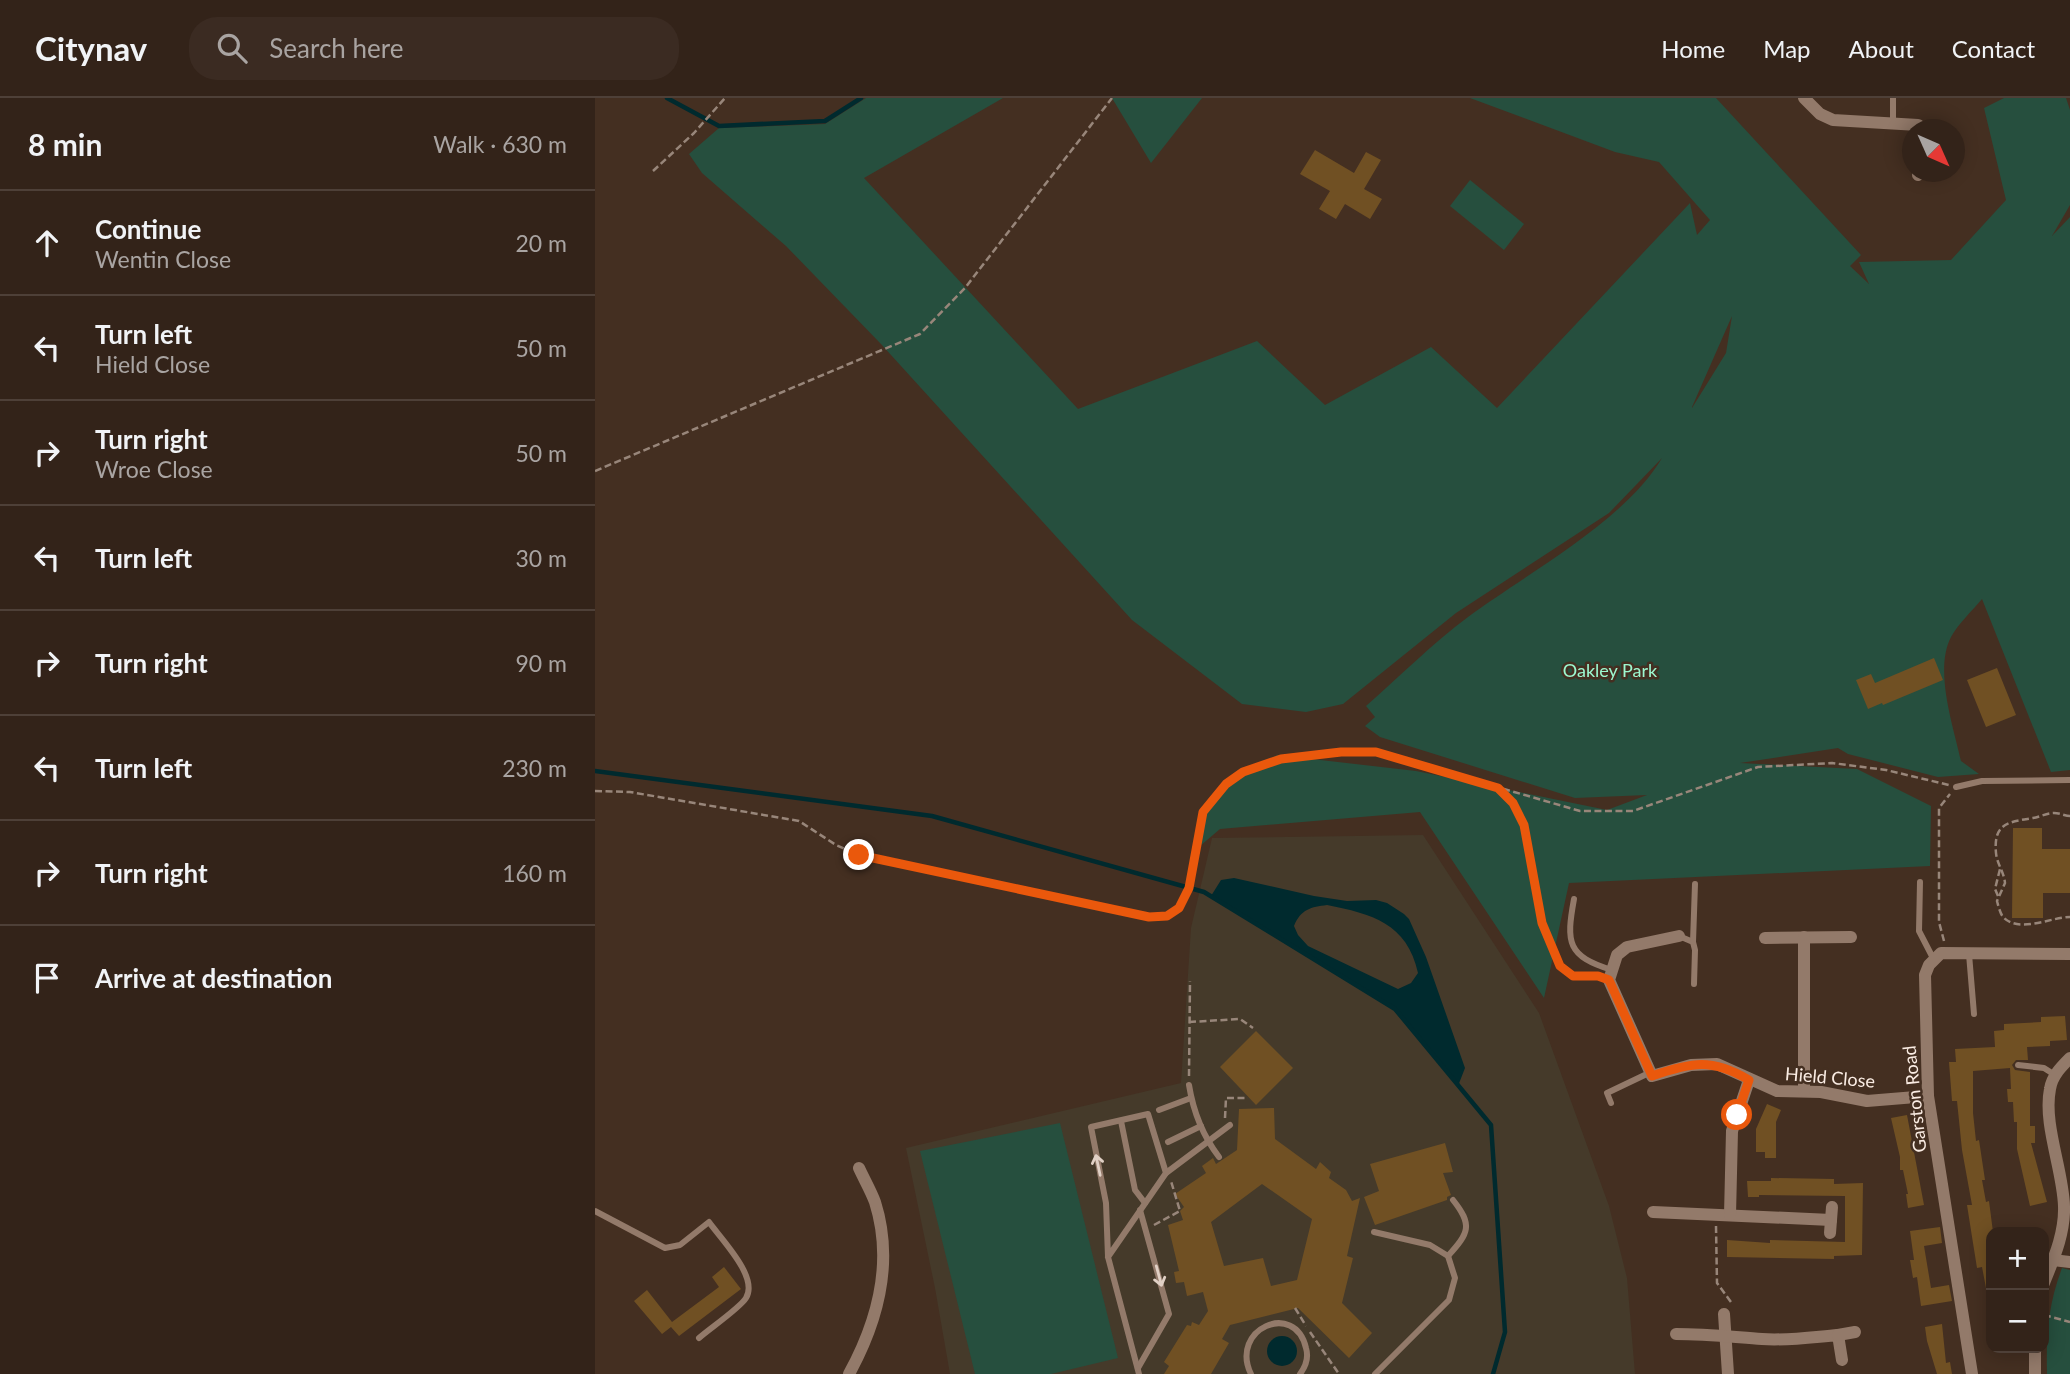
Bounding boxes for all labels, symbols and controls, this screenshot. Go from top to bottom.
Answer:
search box [189,17,679,80]
text: Citynav [35,28,147,68]
icon: search [213,29,251,67]
text: Search here [269,32,403,64]
text: Home [1661,34,1725,63]
text: Map [1763,34,1811,63]
text: About [1849,34,1914,63]
text: Contact [1952,34,2035,63]
north arrow [1902,119,1965,182]
text: 8 min [28,126,102,162]
text: Walk · 630 m [433,130,567,158]
text: Continue [95,213,201,245]
icon: ahead [28,224,66,262]
text: 20 m [516,229,567,257]
text: Wentin Close [95,245,231,273]
text: Turn left [95,318,192,350]
icon: left [28,329,66,367]
text: 50 m [516,334,567,362]
text: Hield Close [95,350,210,378]
text: Turn right [95,423,208,455]
icon: right [28,434,66,472]
text: 50 m [516,439,567,467]
text: Wroe Close [95,455,213,483]
icon: left [28,539,66,577]
text: Turn left [95,542,192,574]
text: 30 m [516,544,567,572]
icon: right [28,644,66,682]
text: Turn right [95,647,208,679]
text: 90 m [516,649,567,677]
park label: Oakley Park [1563,659,1658,681]
icon: left [28,749,66,787]
text: Turn left [95,752,192,784]
text: 230 m [502,754,567,782]
route end [843,839,874,870]
icon: right [28,854,66,892]
text: Turn right [95,857,208,889]
text: 160 m [502,859,567,887]
icon: arrive [28,959,66,997]
text: Arrive at destination [95,962,332,994]
street label: Garston Road [1897,1044,1931,1154]
street label: Hield Close [1784,1062,1876,1092]
route start [1721,1099,1752,1130]
one-way arrow [1091,1154,1105,1177]
map controls [1986,1227,2049,1353]
button: + [1986,1227,2049,1290]
one-way arrow [1153,1265,1166,1287]
button: − [1986,1290,2049,1353]

